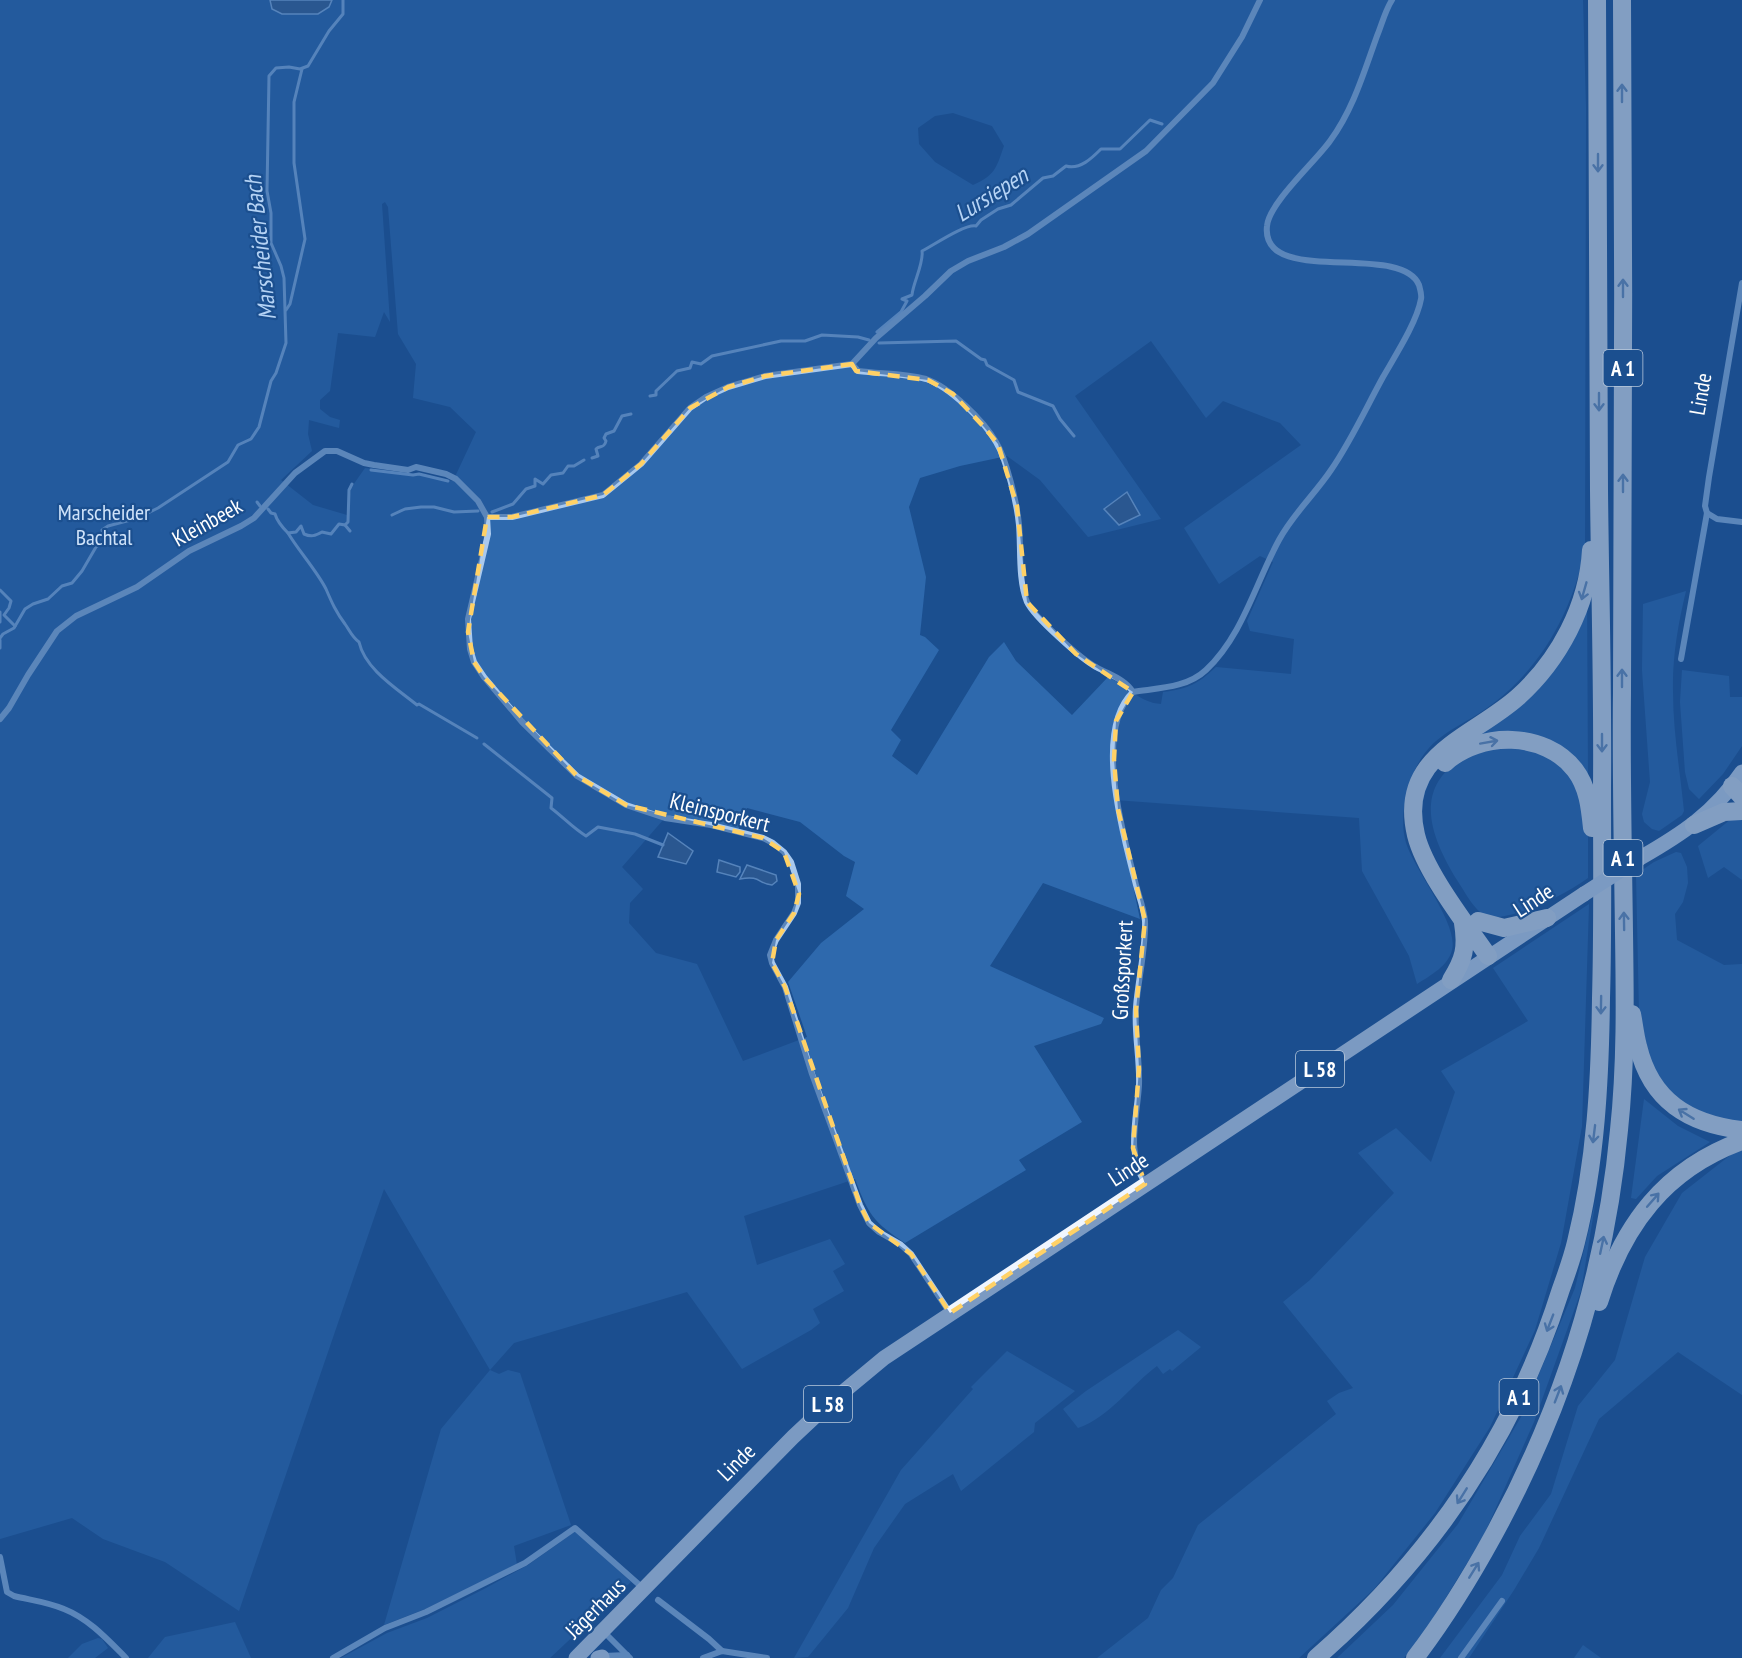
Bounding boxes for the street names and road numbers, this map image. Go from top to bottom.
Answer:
road number: A 1 [1604,350,1642,386]
street label: Linde [1683,371,1717,417]
street label: Kleinbeek [167,491,247,553]
street label: Kleinsporkert [667,786,773,838]
road number: A 1 [1604,840,1642,876]
street label: Linde [1508,877,1558,923]
street label: Großsporkert [1105,920,1139,1020]
road number: L 58 [1296,1051,1344,1087]
street label: Linde [1103,1146,1153,1192]
road number: A 1 [1500,1379,1538,1415]
road number: L 58 [804,1386,852,1422]
street label: Linde [711,1437,761,1487]
street label: Jägerhaus [558,1572,631,1645]

